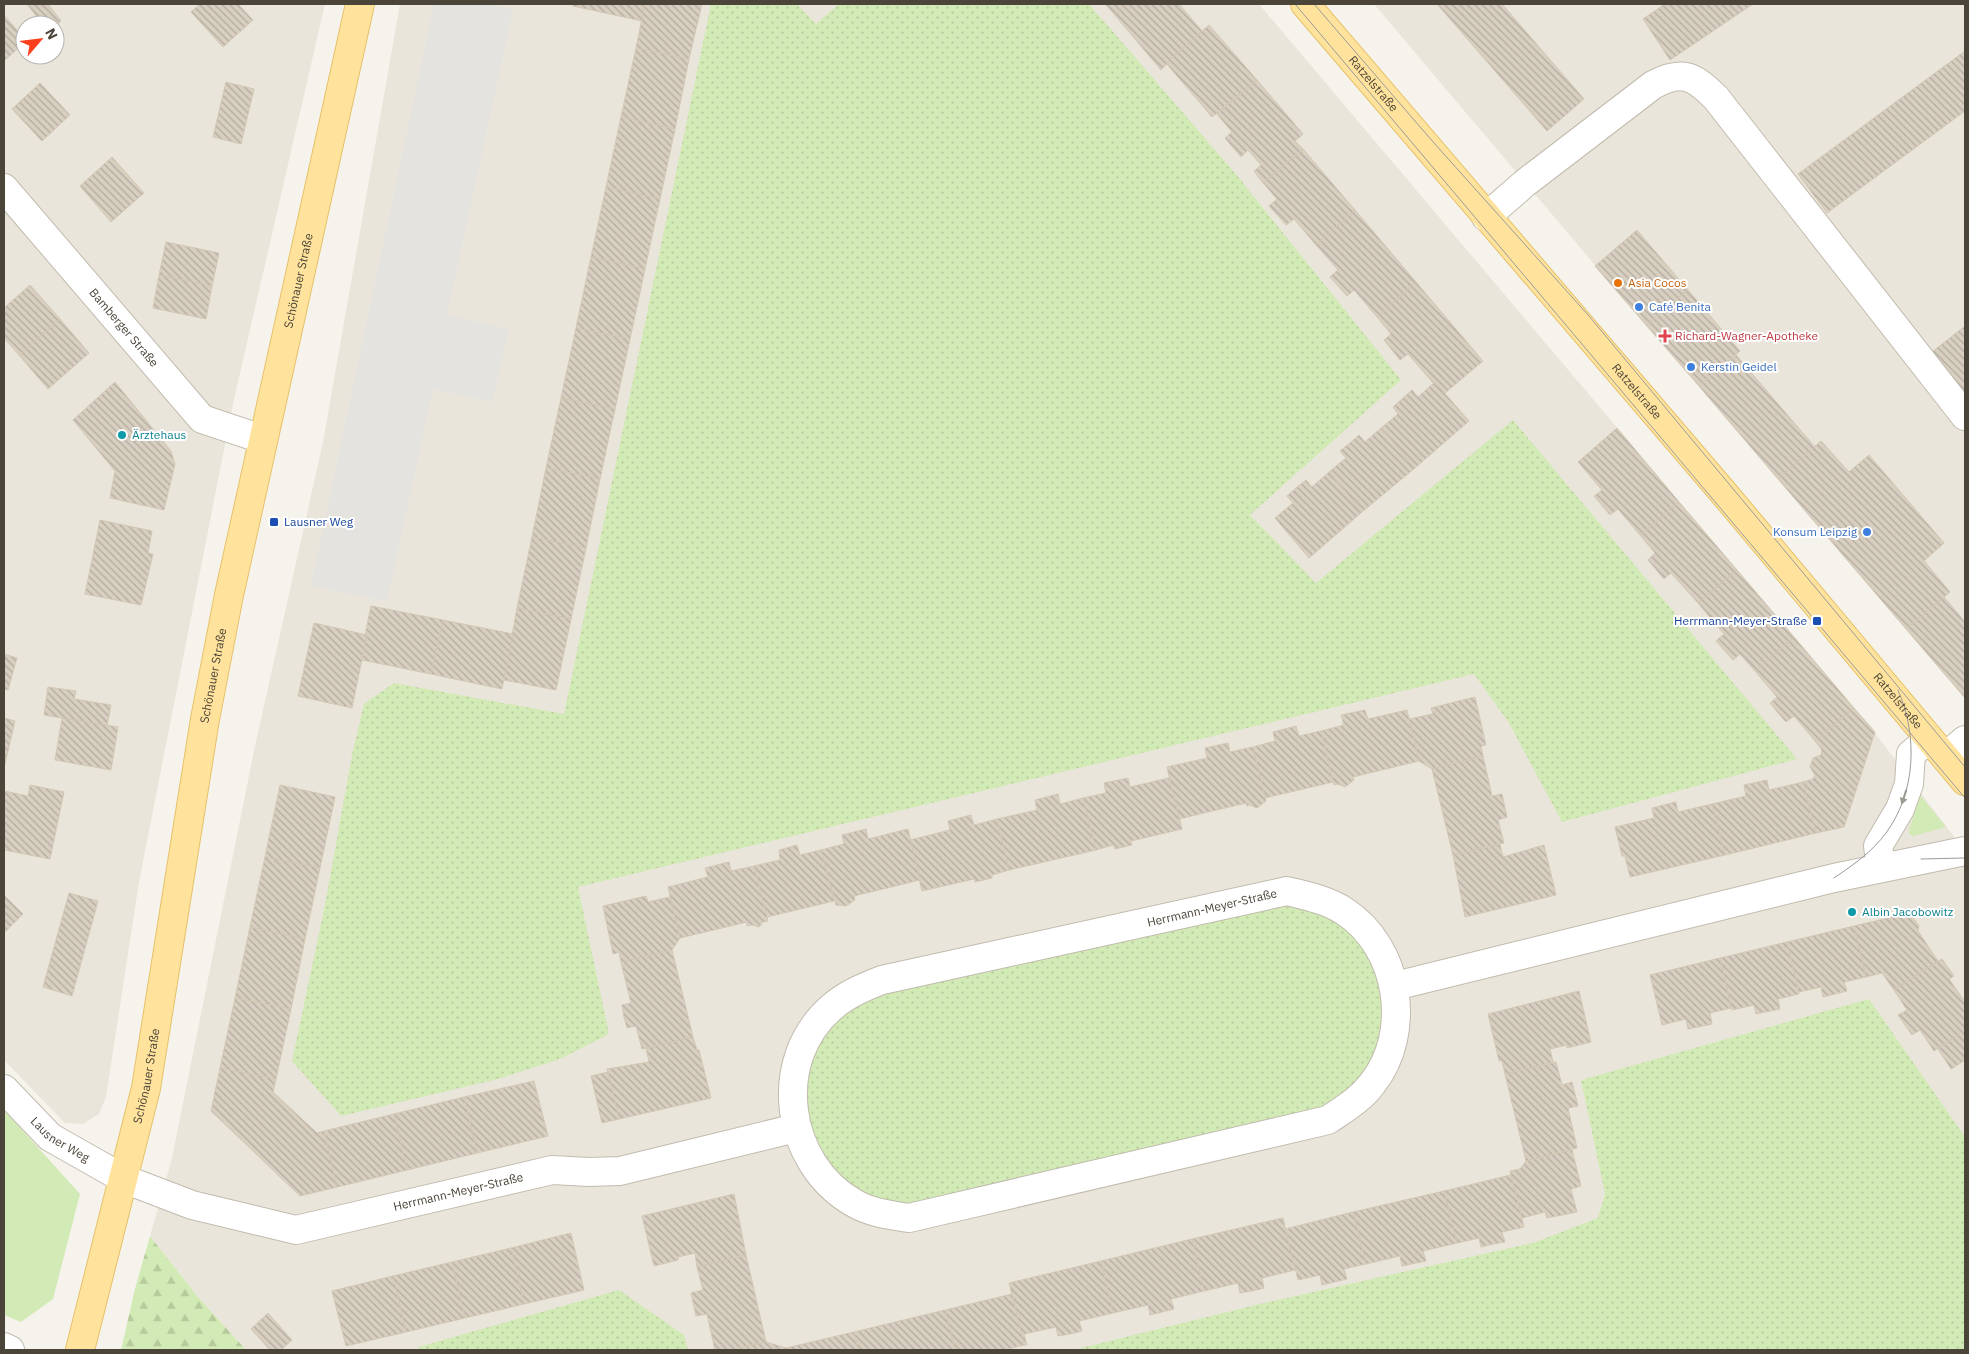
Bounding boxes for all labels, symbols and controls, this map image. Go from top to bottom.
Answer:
north arrow [15,15,65,65]
text: N [41,25,62,43]
street label: Ratzelstraße [1346,53,1402,115]
street label: Schönauer Straße [280,231,316,330]
place label: Asia Cocos [1628,275,1687,290]
marker: Asia Cocos [1612,277,1624,289]
street label: Bamberger Straße [86,285,162,370]
place label: Café Benita [1649,299,1712,314]
marker: Café Benita [1633,301,1645,313]
place label: Richard-Wagner-Apotheke [1675,328,1818,343]
marker: Richard-Wagner-Apotheke [1659,330,1671,342]
place label: Kerstin Geidel [1701,359,1777,374]
street label: Ratzelstraße [1609,360,1665,422]
marker: Kerstin Geidel [1685,361,1697,373]
place label: Ärztehaus [132,427,186,442]
marker: Ärztehaus [116,429,128,441]
place label: Lausner Weg [284,514,354,529]
marker: Lausner Weg [268,516,280,528]
place label: Konsum Leipzig [1773,524,1858,539]
marker: Konsum Leipzig [1861,526,1873,538]
place label: Herrmann-Meyer-Straße [1674,613,1807,628]
marker: Herrmann-Meyer-Straße [1811,615,1823,627]
street label: Schönauer Straße [196,626,230,724]
street label: Ratzelstraße [1871,669,1926,732]
one-way arrow [1900,790,1907,805]
street label: Herrmann-Meyer-Straße [1145,885,1279,930]
place label: Albin Jacobowitz [1862,904,1954,919]
marker: Albin Jacobowitz [1846,906,1858,918]
street label: Schönauer Straße [129,1027,162,1125]
street label: Lausner Weg [28,1113,93,1165]
street label: Herrmann-Meyer-Straße [392,1169,525,1214]

